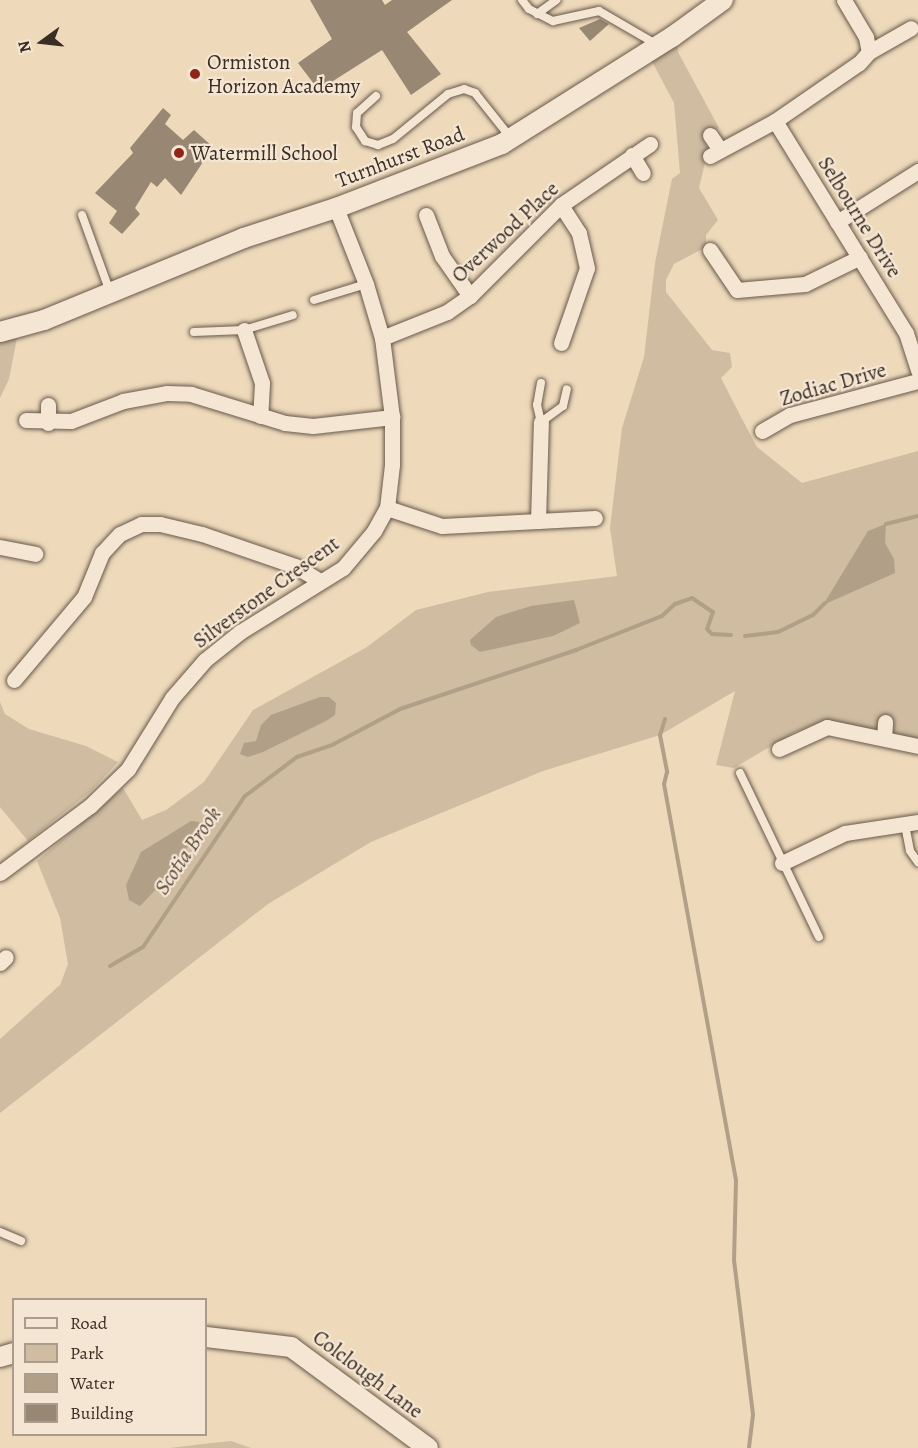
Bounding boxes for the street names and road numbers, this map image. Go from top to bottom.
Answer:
street label: Turnhurst Road [332,121,468,193]
street label: Selbourne Drive [813,152,907,282]
street label: Overwood Place [446,176,564,288]
street label: Zodiac Drive [777,357,889,411]
street label: Silverstone Crescent [188,531,344,653]
street label: Colclough Lane [308,1324,428,1424]

